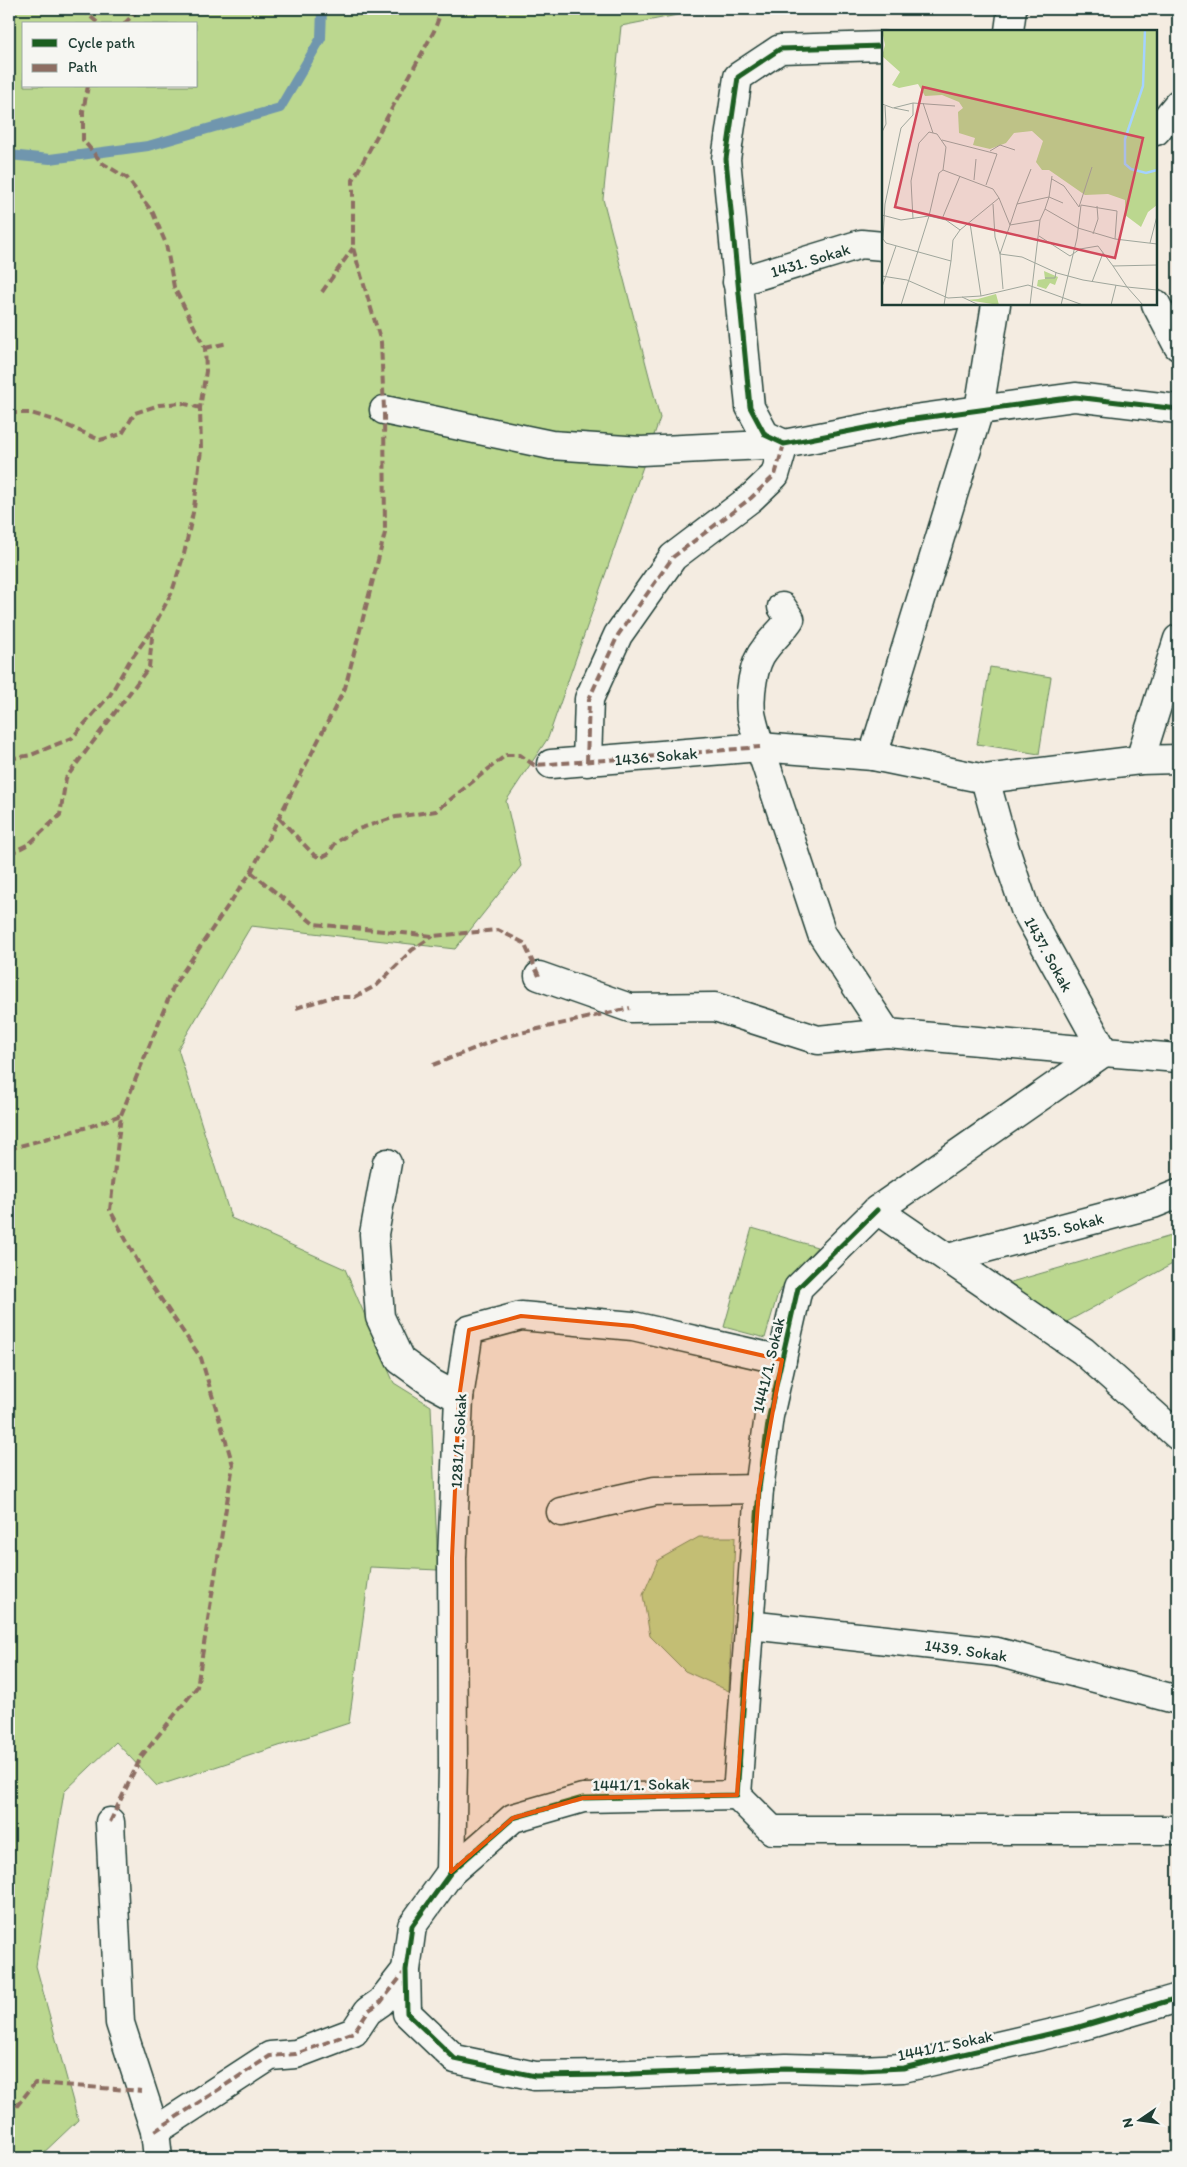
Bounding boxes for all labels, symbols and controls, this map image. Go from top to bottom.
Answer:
legend [22,22,198,88]
inset map [882,30,1157,305]
text: Cycle path [68,34,135,52]
text: Path [68,58,97,76]
street label: 1431. Sokak [768,239,852,282]
street label: 1436. Sokak [614,743,698,770]
street label: 1437. Sokak [1020,913,1077,995]
street label: 1435. Sokak [1020,1209,1106,1248]
street label: 1441/1. Sokak [748,1316,789,1415]
street label: 1281/1. Sokak [447,1393,470,1489]
street label: 1439. Sokak [923,1635,1008,1666]
street label: 1441/1. Sokak [592,1774,690,1795]
street label: 1441/1. Sokak [896,2026,995,2065]
north arrow [1114,2094,1164,2144]
text: N [1118,2116,1137,2129]

